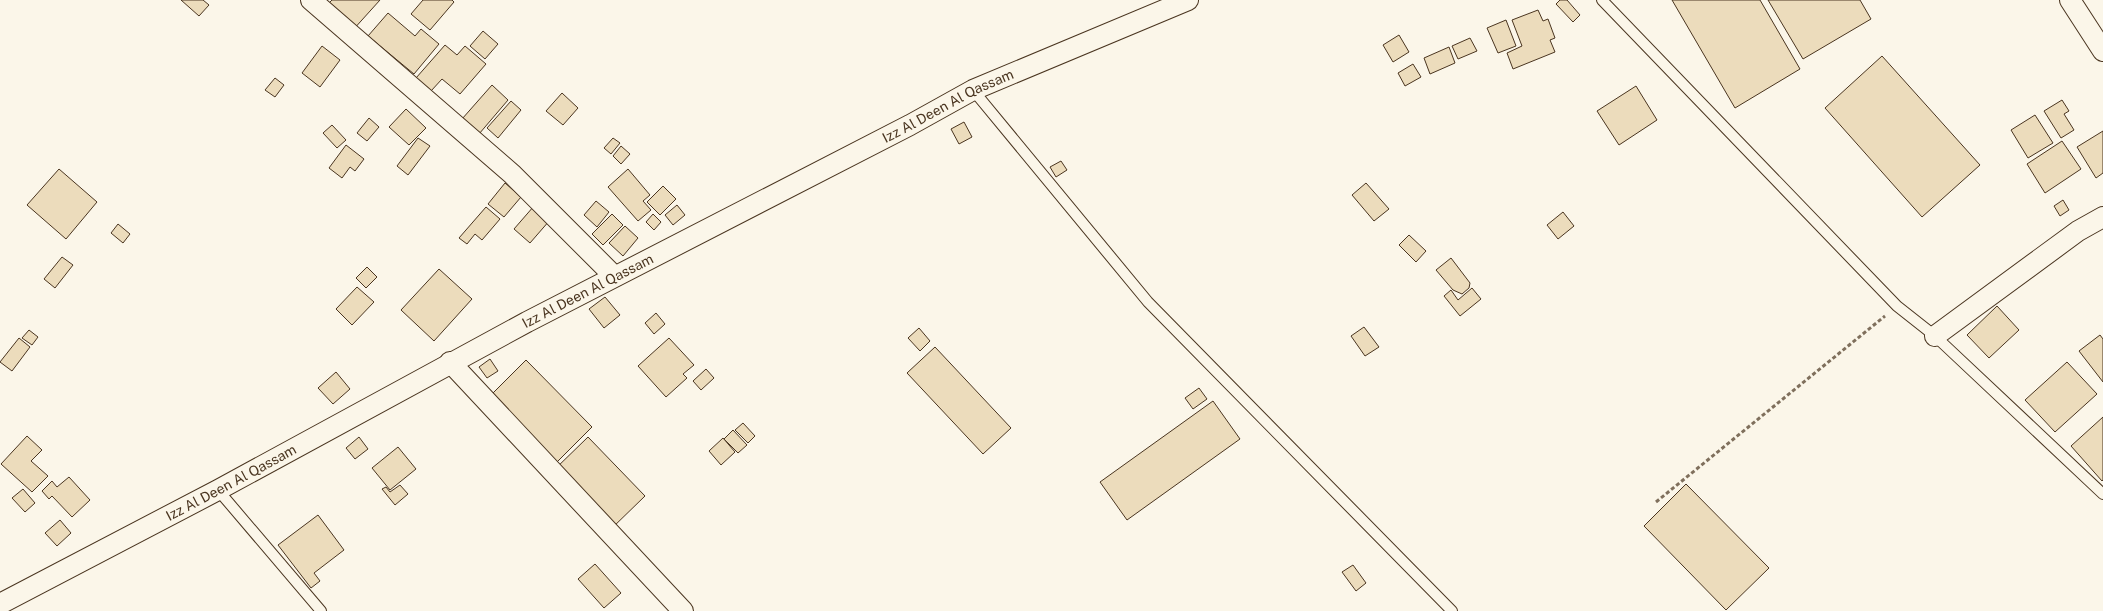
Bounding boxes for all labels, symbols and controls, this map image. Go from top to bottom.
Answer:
street label: Izz Al Deen Al Qassam [880,66,1016,146]
street label: Izz Al Deen Al Qassam [519,250,656,331]
street label: Izz Al Deen Al Qassam [163,441,299,524]

